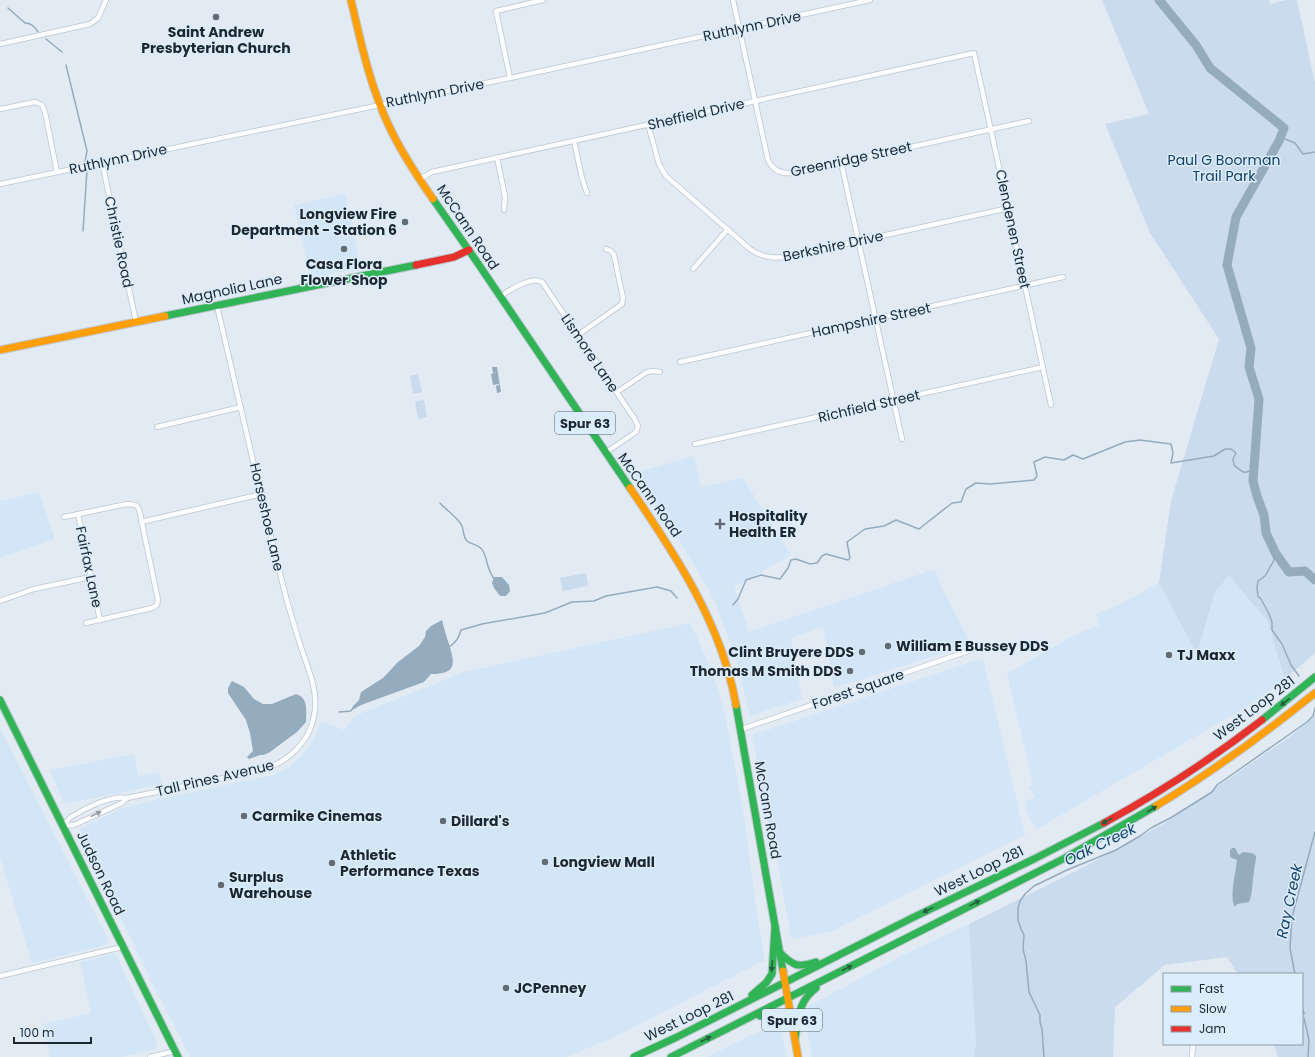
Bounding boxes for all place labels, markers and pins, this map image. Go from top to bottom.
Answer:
marker: Saint Andrew Presbyterian Church [211,12,221,22]
place label: Saint Andrew Presbyterian Church [141,22,291,58]
place label: Longview Fire Department - Station 6 [231,204,397,240]
marker: Longview Fire Department - Station 6 [400,217,410,227]
marker: Casa Flora Flower Shop [339,244,349,254]
place label: Casa Flora Flower Shop [301,254,388,290]
place label: Hospitality Health ER [729,506,808,542]
marker: Hospitality Health ER [714,518,726,530]
place label: William E Bussey DDS [896,636,1049,656]
marker: William E Bussey DDS [883,641,893,651]
place label: Clint Bruyere DDS [728,642,854,662]
place label: TJ Maxx [1177,645,1236,665]
marker: Clint Bruyere DDS [857,647,867,657]
marker: TJ Maxx [1164,650,1174,660]
place label: Thomas M Smith DDS [690,661,842,681]
marker: Thomas M Smith DDS [845,666,855,676]
place label: Carmike Cinemas [252,806,383,826]
marker: Carmike Cinemas [239,811,249,821]
place label: Dillard's [451,811,510,831]
marker: Dillard's [438,816,448,826]
place label: Athletic Performance Texas [340,845,480,881]
place label: Longview Mall [553,852,655,872]
marker: Longview Mall [540,857,550,867]
marker: Athletic Performance Texas [327,858,337,868]
place label: Surplus Warehouse [229,867,312,903]
marker: Surplus Warehouse [216,880,226,890]
place label: JCPenney [514,978,587,998]
marker: JCPenney [501,983,511,993]

